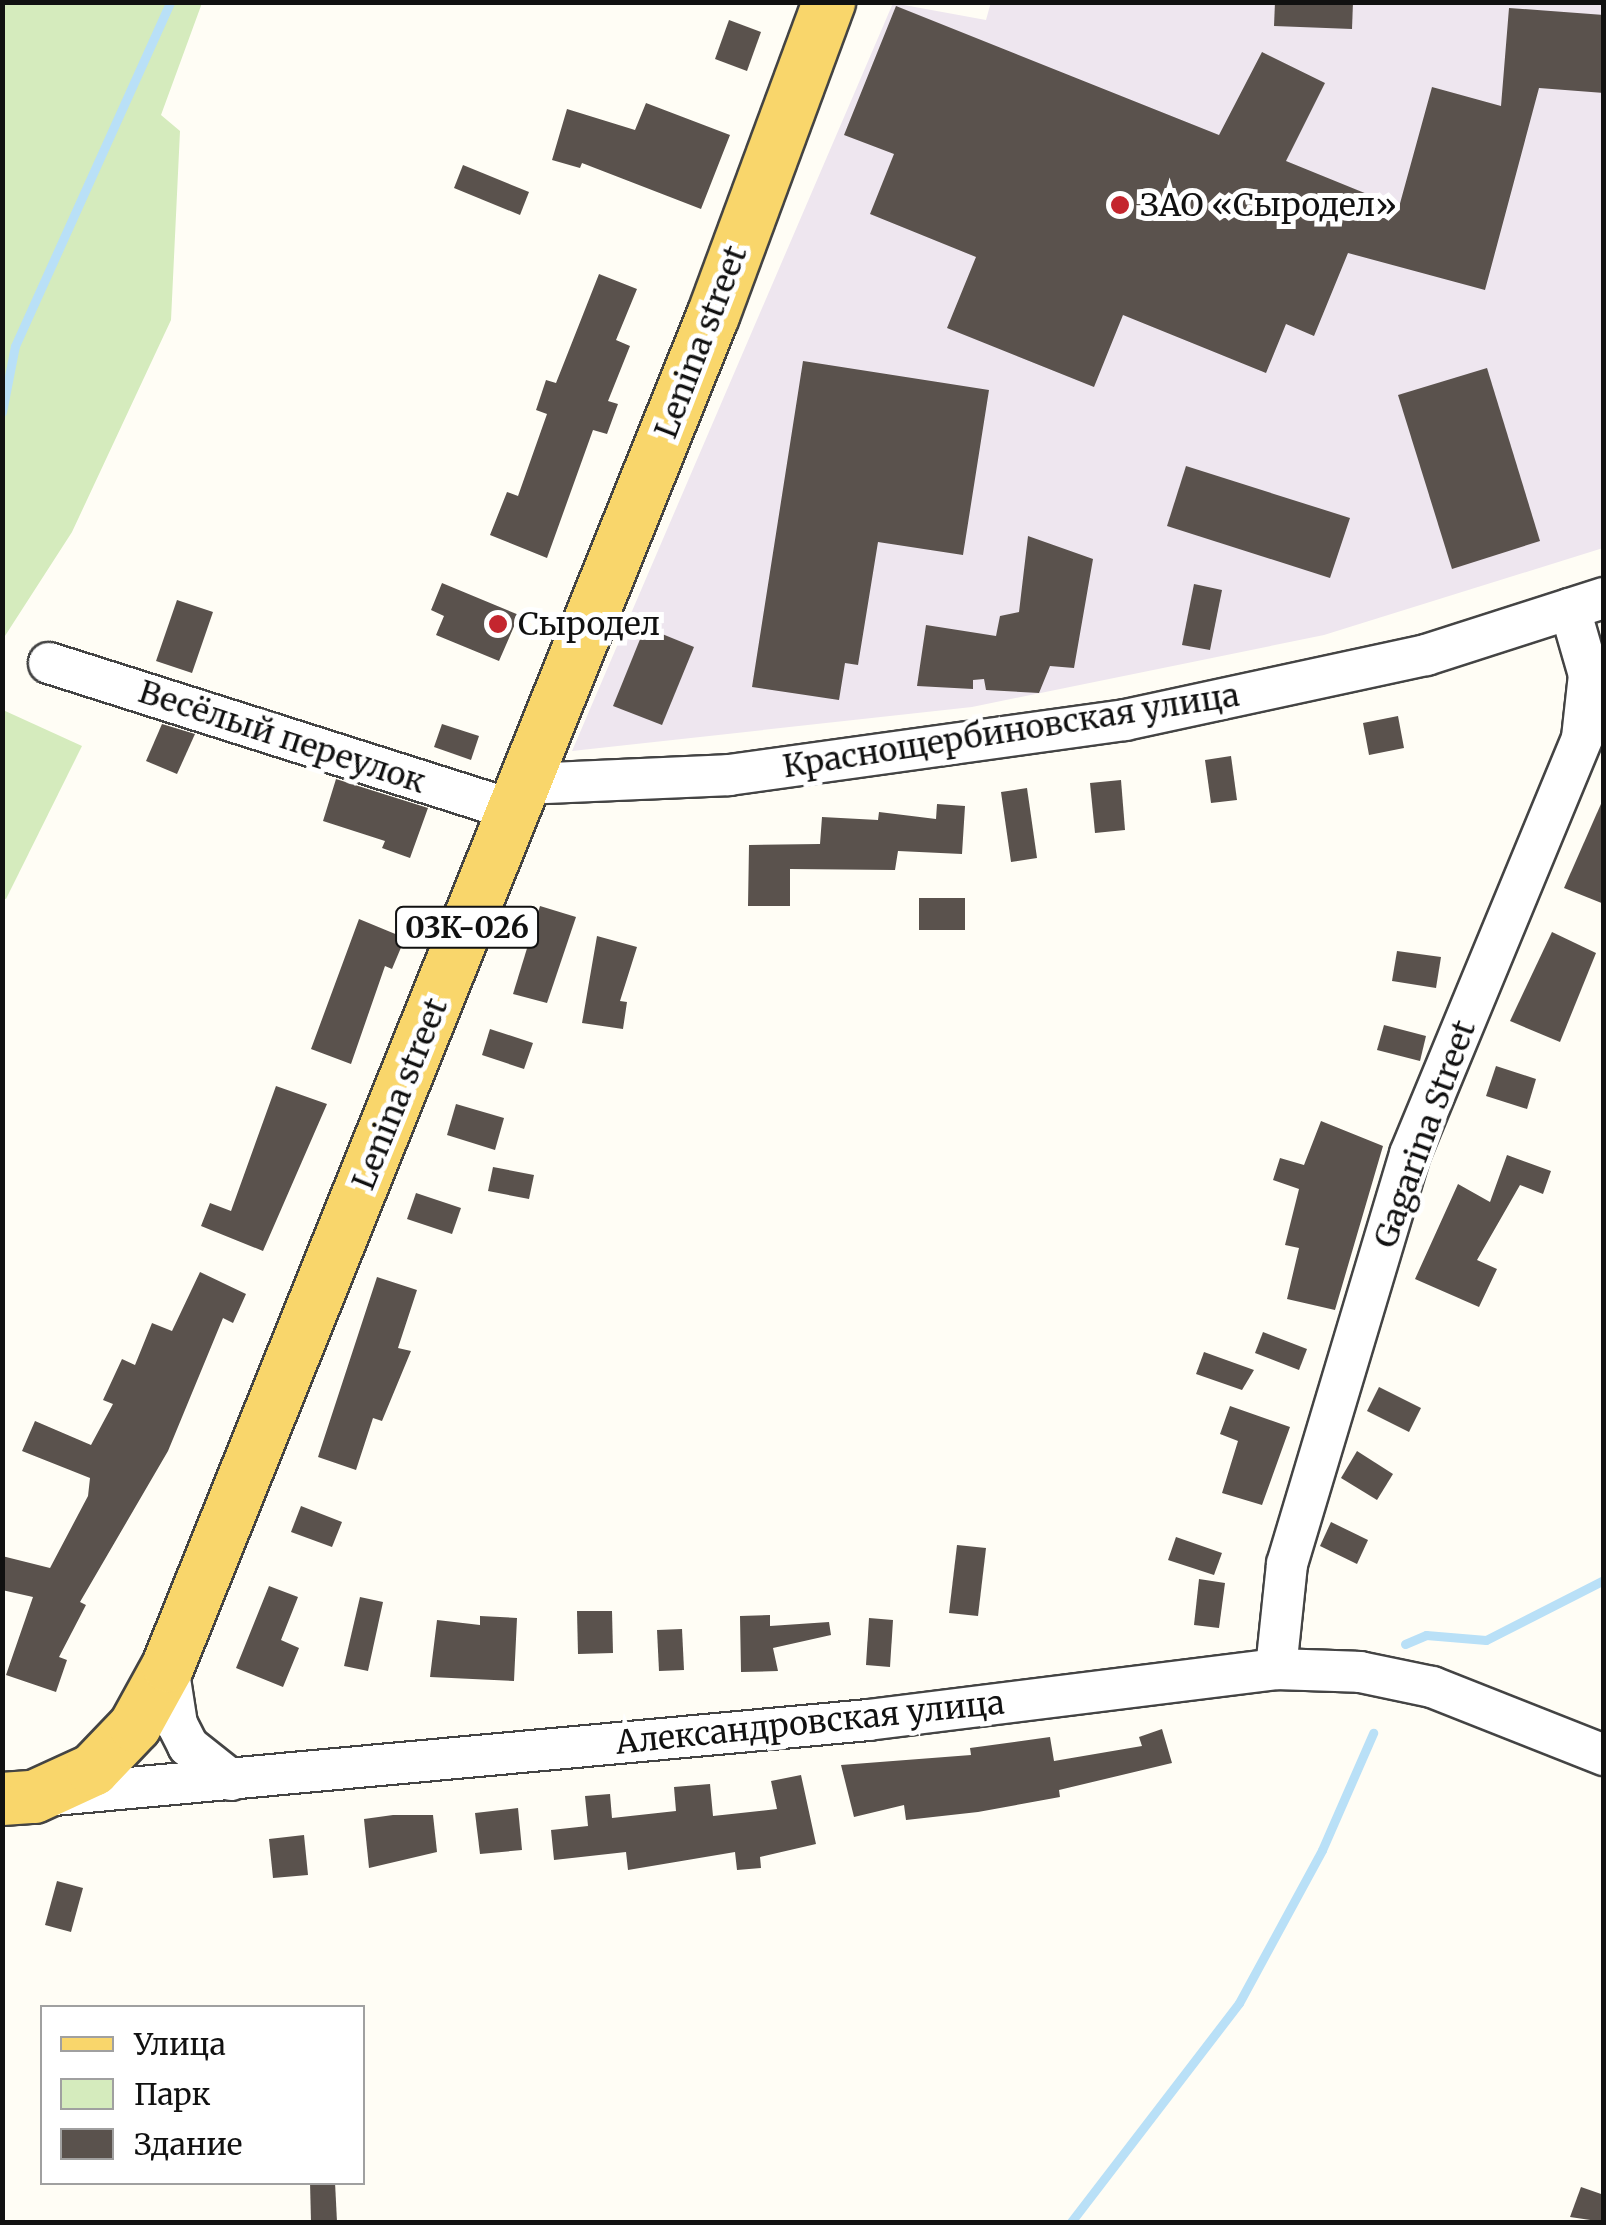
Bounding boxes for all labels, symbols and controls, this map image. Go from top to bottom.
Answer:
place label: ЗАО «Сыродел» [1140,186,1397,224]
marker: ЗАО «Сыродел» [1109,194,1131,216]
street label: Lenina street [647,240,755,444]
place label: Сыродел [518,605,660,643]
marker: Сыродел [487,613,509,635]
street label: Весёлый переулок [134,673,430,801]
street label: Краснощербиновская улица [780,676,1242,786]
road number: 03К-026 [394,902,540,952]
street label: Lenina street [344,993,456,1195]
street label: Gagarina Street [1366,1015,1484,1253]
street label: Александровская улица [614,1683,1006,1763]
legend [40,2005,365,2185]
text: Улица [134,2025,226,2063]
text: Парк [134,2075,210,2113]
text: Здание [134,2125,242,2163]

